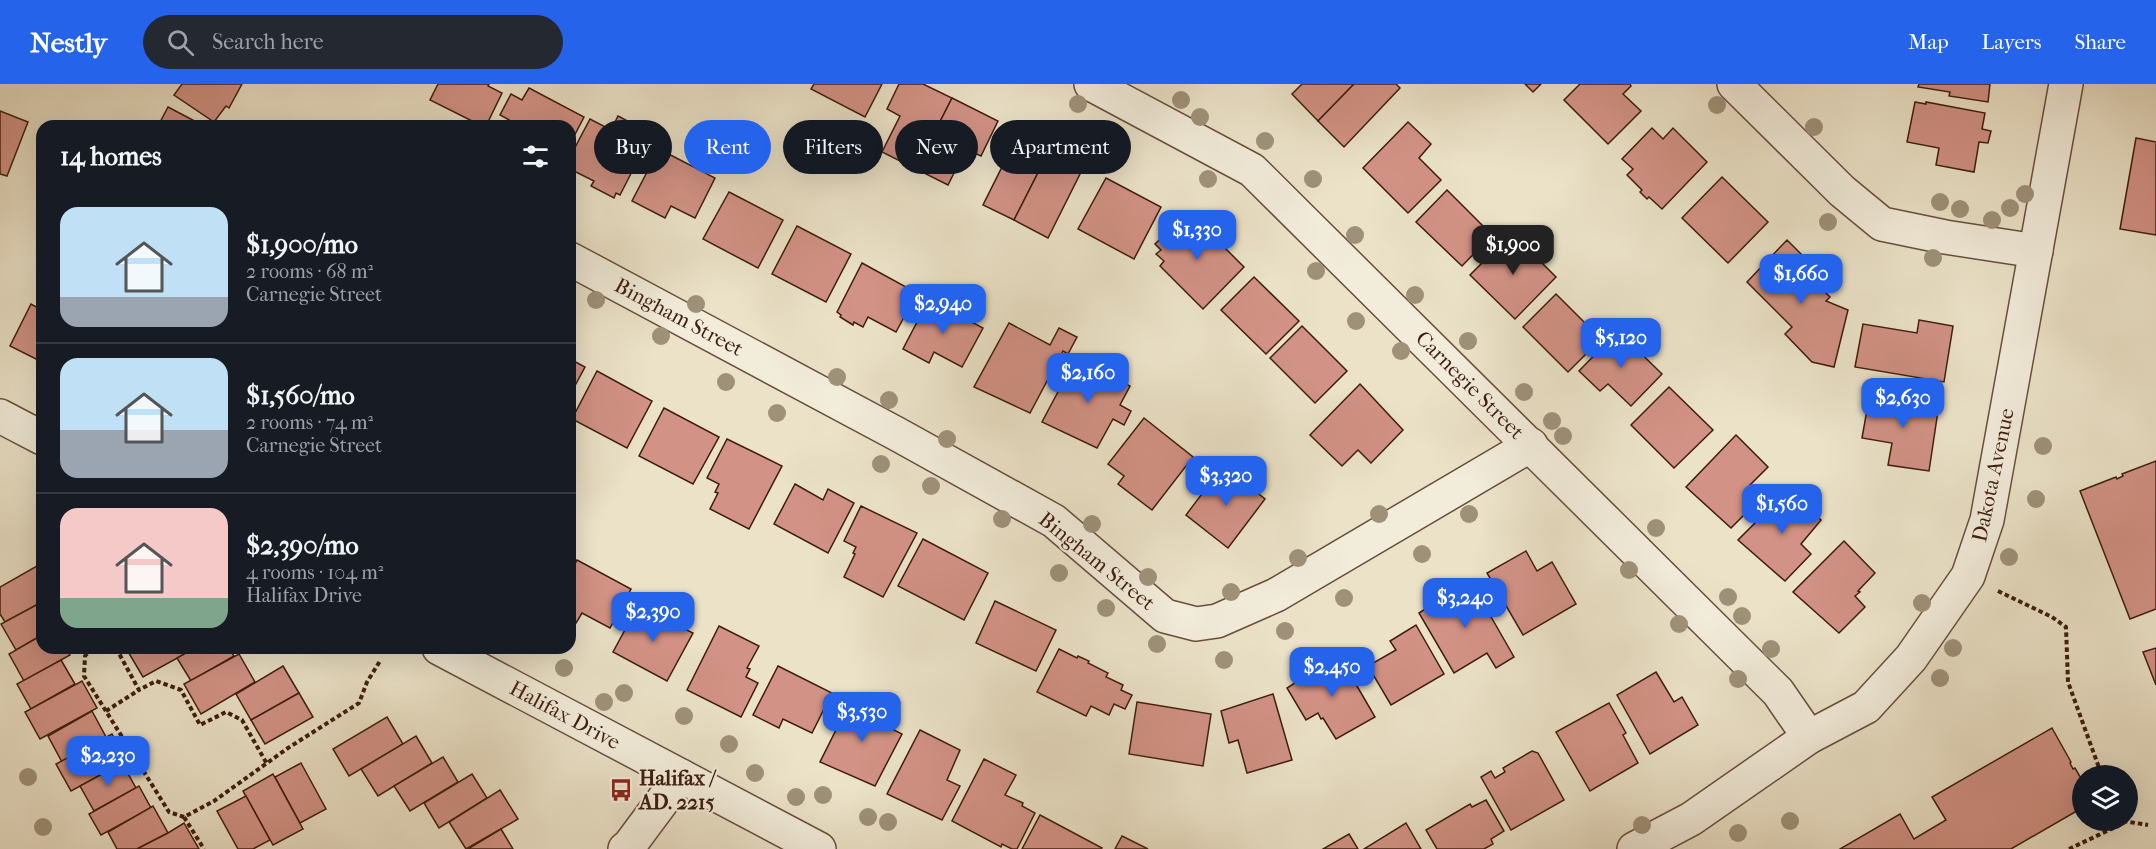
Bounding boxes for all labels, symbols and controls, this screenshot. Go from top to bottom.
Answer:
search box [143,15,563,69]
text: Nestly [30,26,107,59]
icon: search [164,26,197,59]
text: Search here [212,29,324,55]
text: Map [1908,30,1949,54]
text: Layers [1982,30,2041,54]
text: Share [2074,30,2126,54]
chip: Buy [594,120,672,174]
chip: Rent [684,120,771,174]
chip: Filters [783,120,883,174]
chip: New [895,120,978,174]
chip: Apartment [990,120,1131,174]
icon: filters [519,140,552,173]
text: 14 homes [60,141,162,172]
pin: $1,330 [1148,210,1246,261]
text: $1,330 [1172,218,1222,241]
pin: $1,900 [1464,225,1562,276]
text: $1,900/mo [246,229,358,260]
icon: home [108,231,180,303]
text: $1,900 [1486,233,1540,256]
pin: $1,660 [1752,254,1850,305]
text: 2 rooms · 68 m² [246,260,373,283]
text: $1,660 [1774,262,1828,285]
street label: Bingham Street [611,273,748,361]
text: Carnegie Street [246,283,382,306]
pin: $2,940 [894,284,992,335]
text: $2,940 [914,292,972,315]
pin: $5,120 [1572,318,1670,369]
street label: Carnegie Street [1411,326,1529,444]
text: $5,120 [1595,326,1647,349]
pin: $2,160 [1039,353,1137,404]
text: $2,160 [1061,361,1115,384]
pin: $2,630 [1854,378,1952,429]
text: $1,560/mo [246,380,355,411]
icon: home [108,382,180,454]
text: $2,630 [1875,386,1931,409]
street label: Dakota Avenue [1967,406,2019,544]
text: 2 rooms · 74 m² [246,411,373,434]
text: Carnegie Street [246,434,382,457]
pin: $3,320 [1177,456,1275,507]
text: $3,320 [1200,464,1252,487]
pin: $1,560 [1733,484,1831,535]
text: $1,560 [1756,492,1808,515]
street label: Bingham Street [1034,507,1160,615]
text: $2,390/mo [246,530,359,561]
icon: home [108,532,180,604]
text: 4 rooms · 104 m² [246,561,384,584]
pin: $3,240 [1416,578,1514,629]
text: Halifax Drive [246,584,362,607]
text: $3,240 [1437,586,1493,609]
pin: $2,390 [604,592,702,643]
text: $2,390 [625,600,681,623]
pin: $2,450 [1283,647,1381,698]
text: $2,450 [1304,655,1360,678]
street label: Halifax Drive [506,676,624,754]
pin: $3,530 [813,692,911,743]
text: $3,530 [837,700,887,723]
pin: $2,230 [59,736,157,787]
text: $2,230 [81,744,135,767]
map controls [2072,765,2138,831]
button: layers [2072,765,2138,831]
place label: Halifax / AD. 2215 [637,766,717,814]
bus stop icon: Halifax / AD. 2215 [608,777,634,803]

